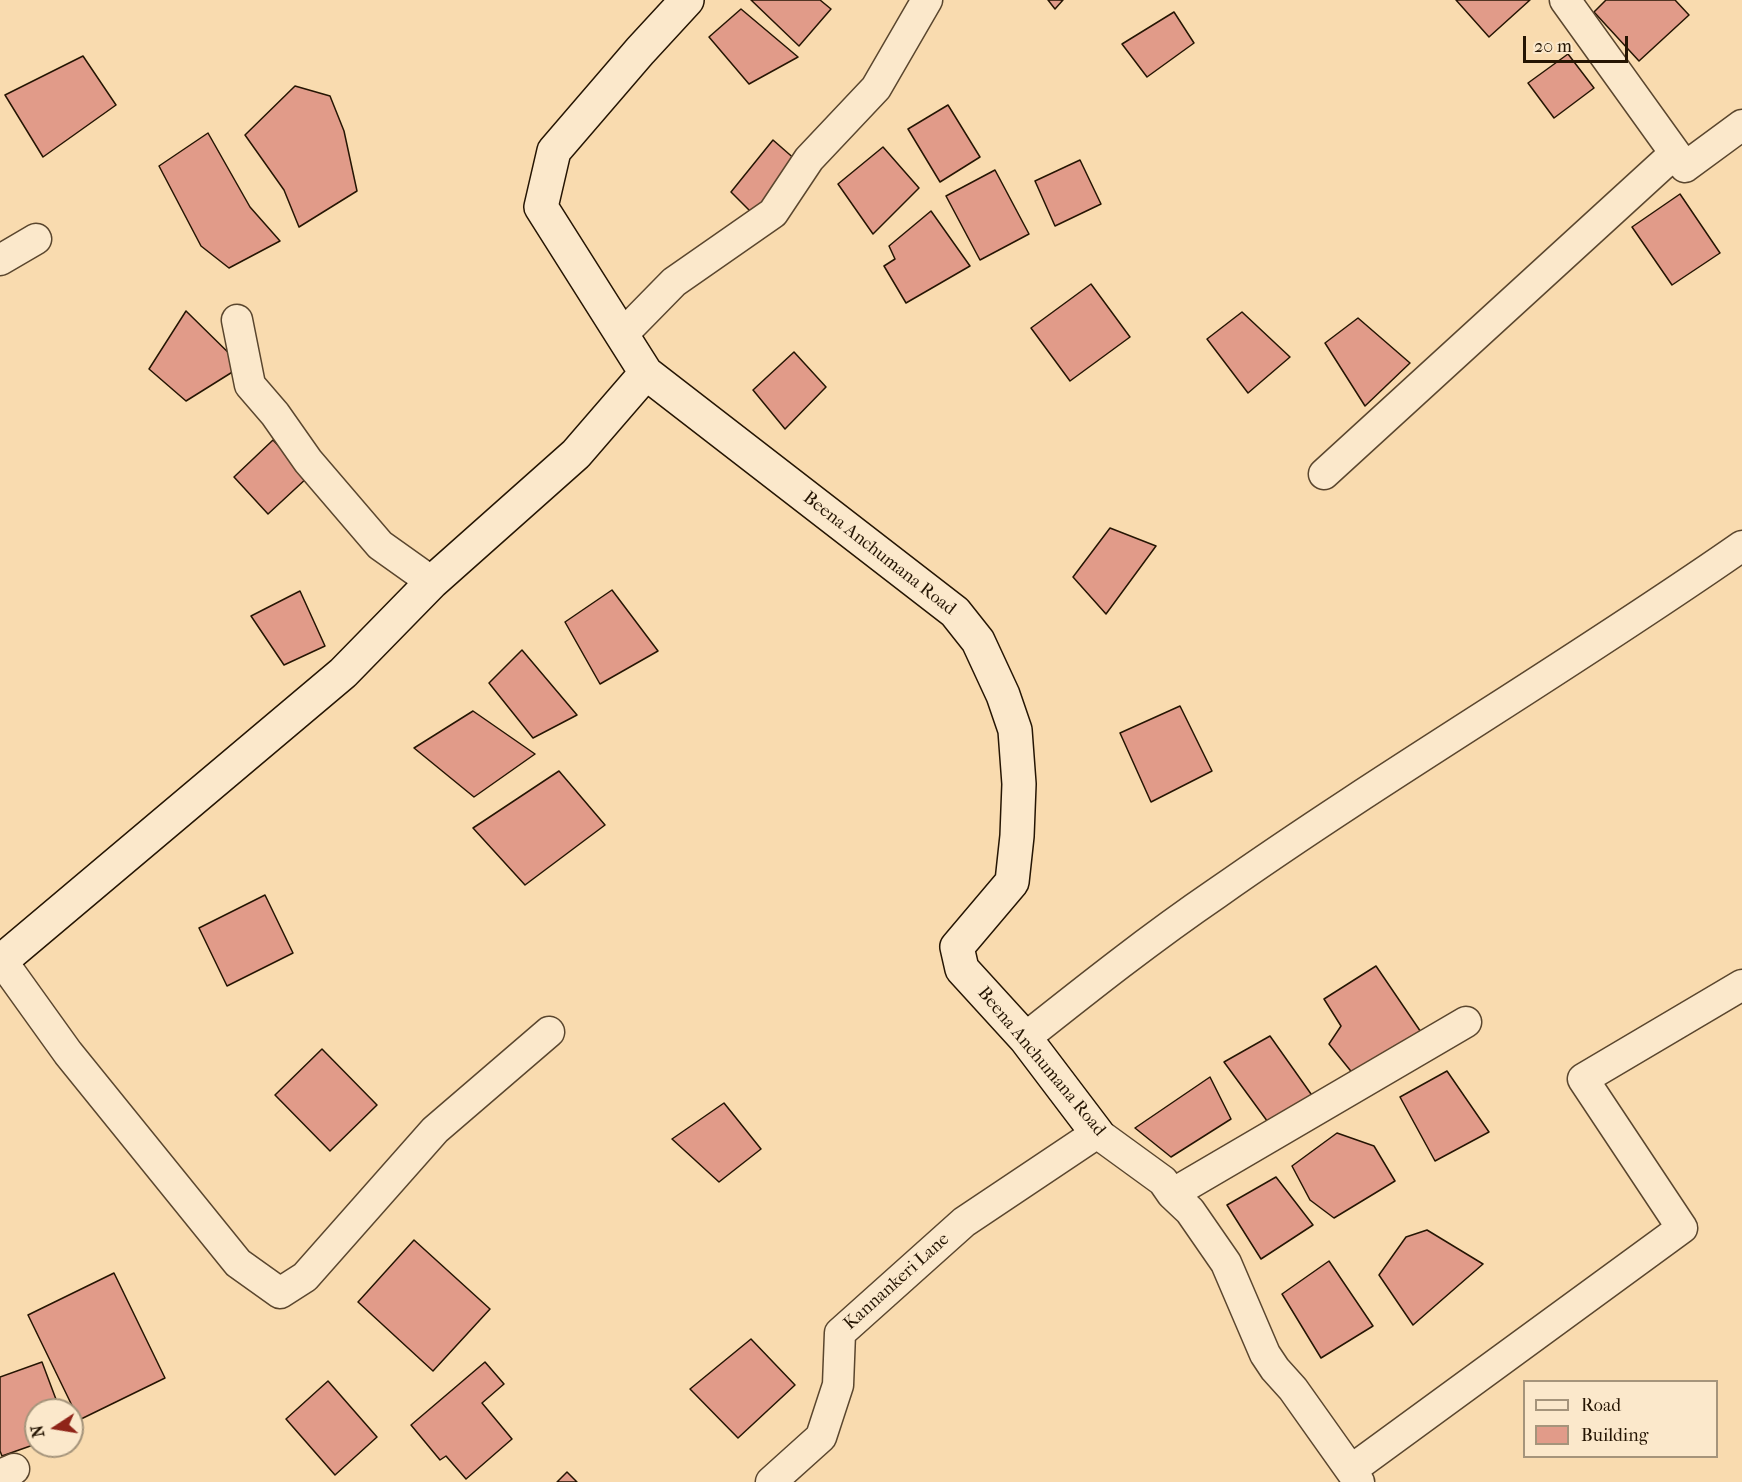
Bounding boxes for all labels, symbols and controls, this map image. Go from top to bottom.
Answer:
scale bar [1526,24,1631,62]
text: 20 m [1534,36,1572,57]
street label: Beena Anchumana Road [798,488,960,620]
street label: Beena Anchumana Road [972,983,1110,1141]
street label: Kannankeri Lane [840,1229,954,1335]
legend [1523,1380,1718,1458]
text: Road [1581,1395,1621,1416]
north arrow [24,1398,84,1458]
text: N [27,1424,48,1439]
text: Building [1581,1425,1648,1446]

